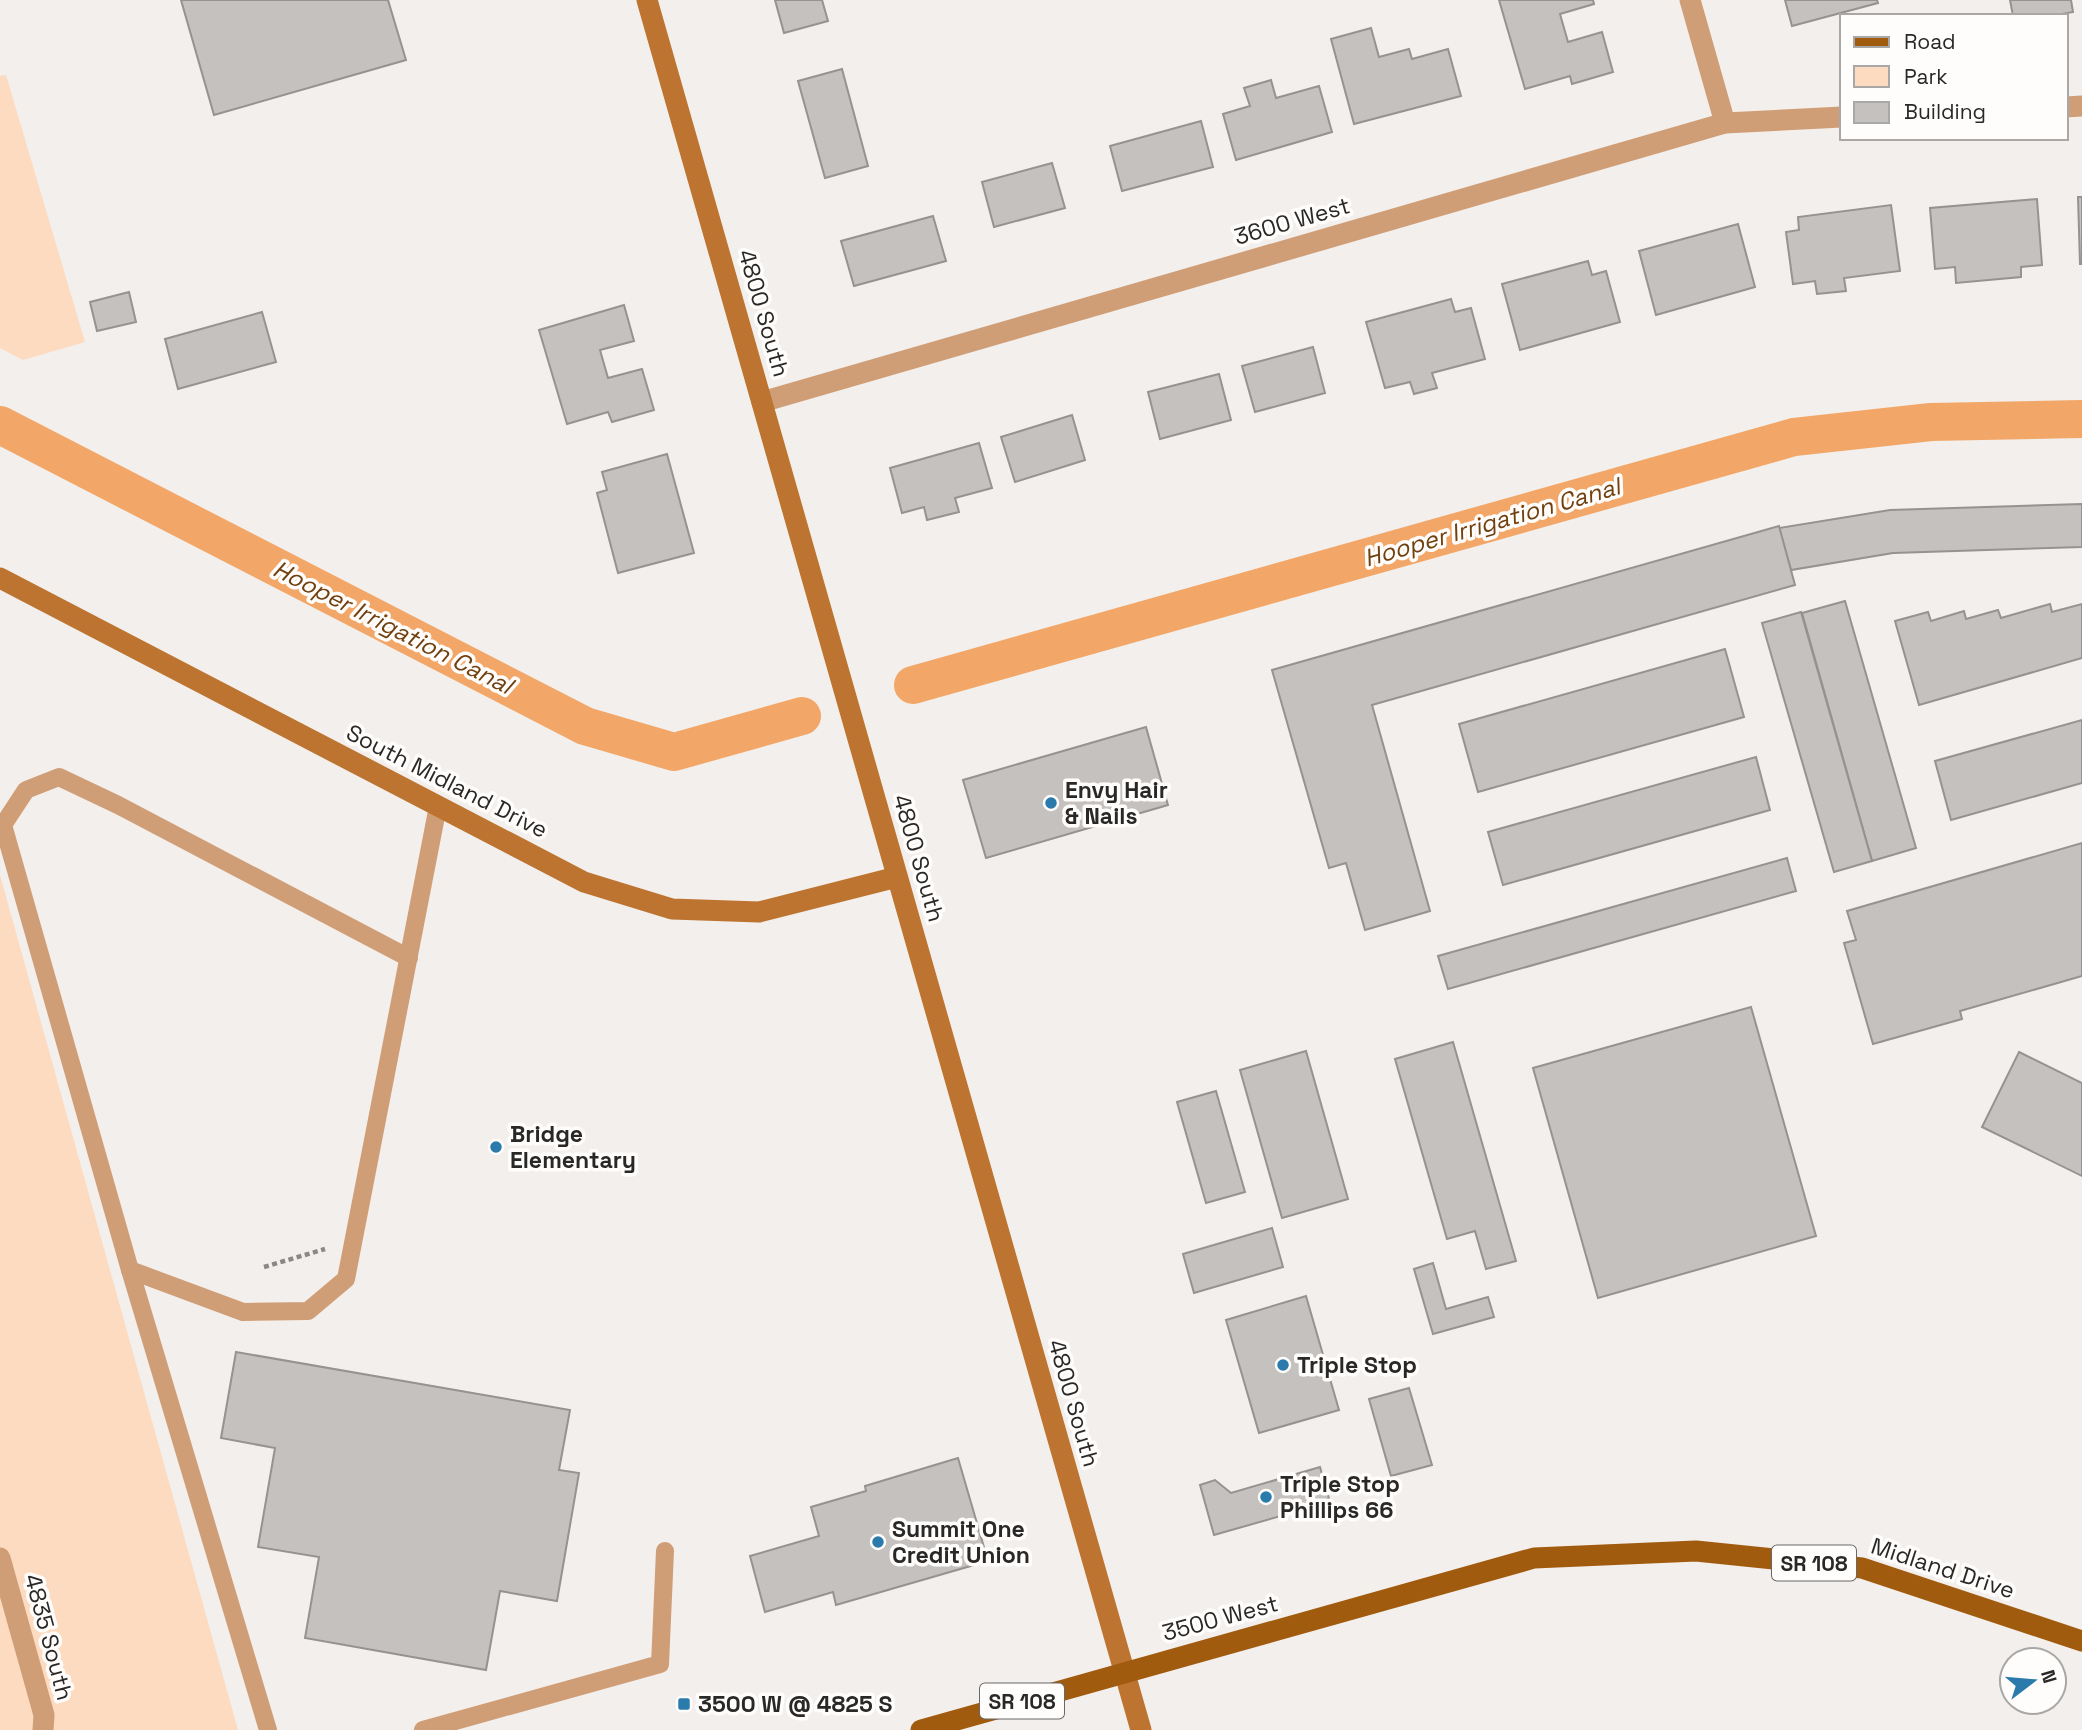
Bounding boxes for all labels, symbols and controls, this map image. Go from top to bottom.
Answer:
legend [1840,14,2068,140]
text: Road [1904,28,1956,55]
text: Park [1904,63,1948,90]
text: Building [1904,98,1986,125]
street label: 3600 West [1231,190,1353,252]
street label: 4800 South [732,246,796,380]
water label: Hooper Irrigation Canal [1360,470,1627,573]
water label: Hooper Irrigation Canal [268,553,521,702]
street label: South Midland Drive [341,717,553,845]
place label: Envy Hair & Nails [1065,775,1168,831]
street label: 4800 South [887,791,951,925]
marker: Envy Hair & Nails [1043,795,1059,811]
place label: Bridge Elementary [510,1119,636,1175]
marker: Bridge Elementary [488,1139,504,1155]
street label: 4800 South [1042,1336,1106,1470]
place label: Triple Stop [1297,1350,1417,1380]
marker: Triple Stop [1275,1357,1291,1373]
place label: Triple Stop Phillips 66 [1280,1469,1400,1525]
marker: Triple Stop Phillips 66 [1258,1489,1274,1505]
place label: Summit One Credit Union [892,1514,1030,1570]
street label: Midland Drive [1867,1531,2019,1605]
marker: Summit One Credit Union [870,1534,886,1550]
road number: SR 108 [1772,1546,1856,1580]
street label: 4835 South [18,1571,80,1703]
street label: 3500 West [1159,1588,1281,1648]
north arrow [1998,1646,2068,1716]
text: N [2035,1667,2063,1686]
road number: SR 108 [980,1684,1064,1718]
place label: 3500 W @ 4825 S [698,1689,893,1719]
marker: 3500 W @ 4825 S [676,1696,692,1712]

